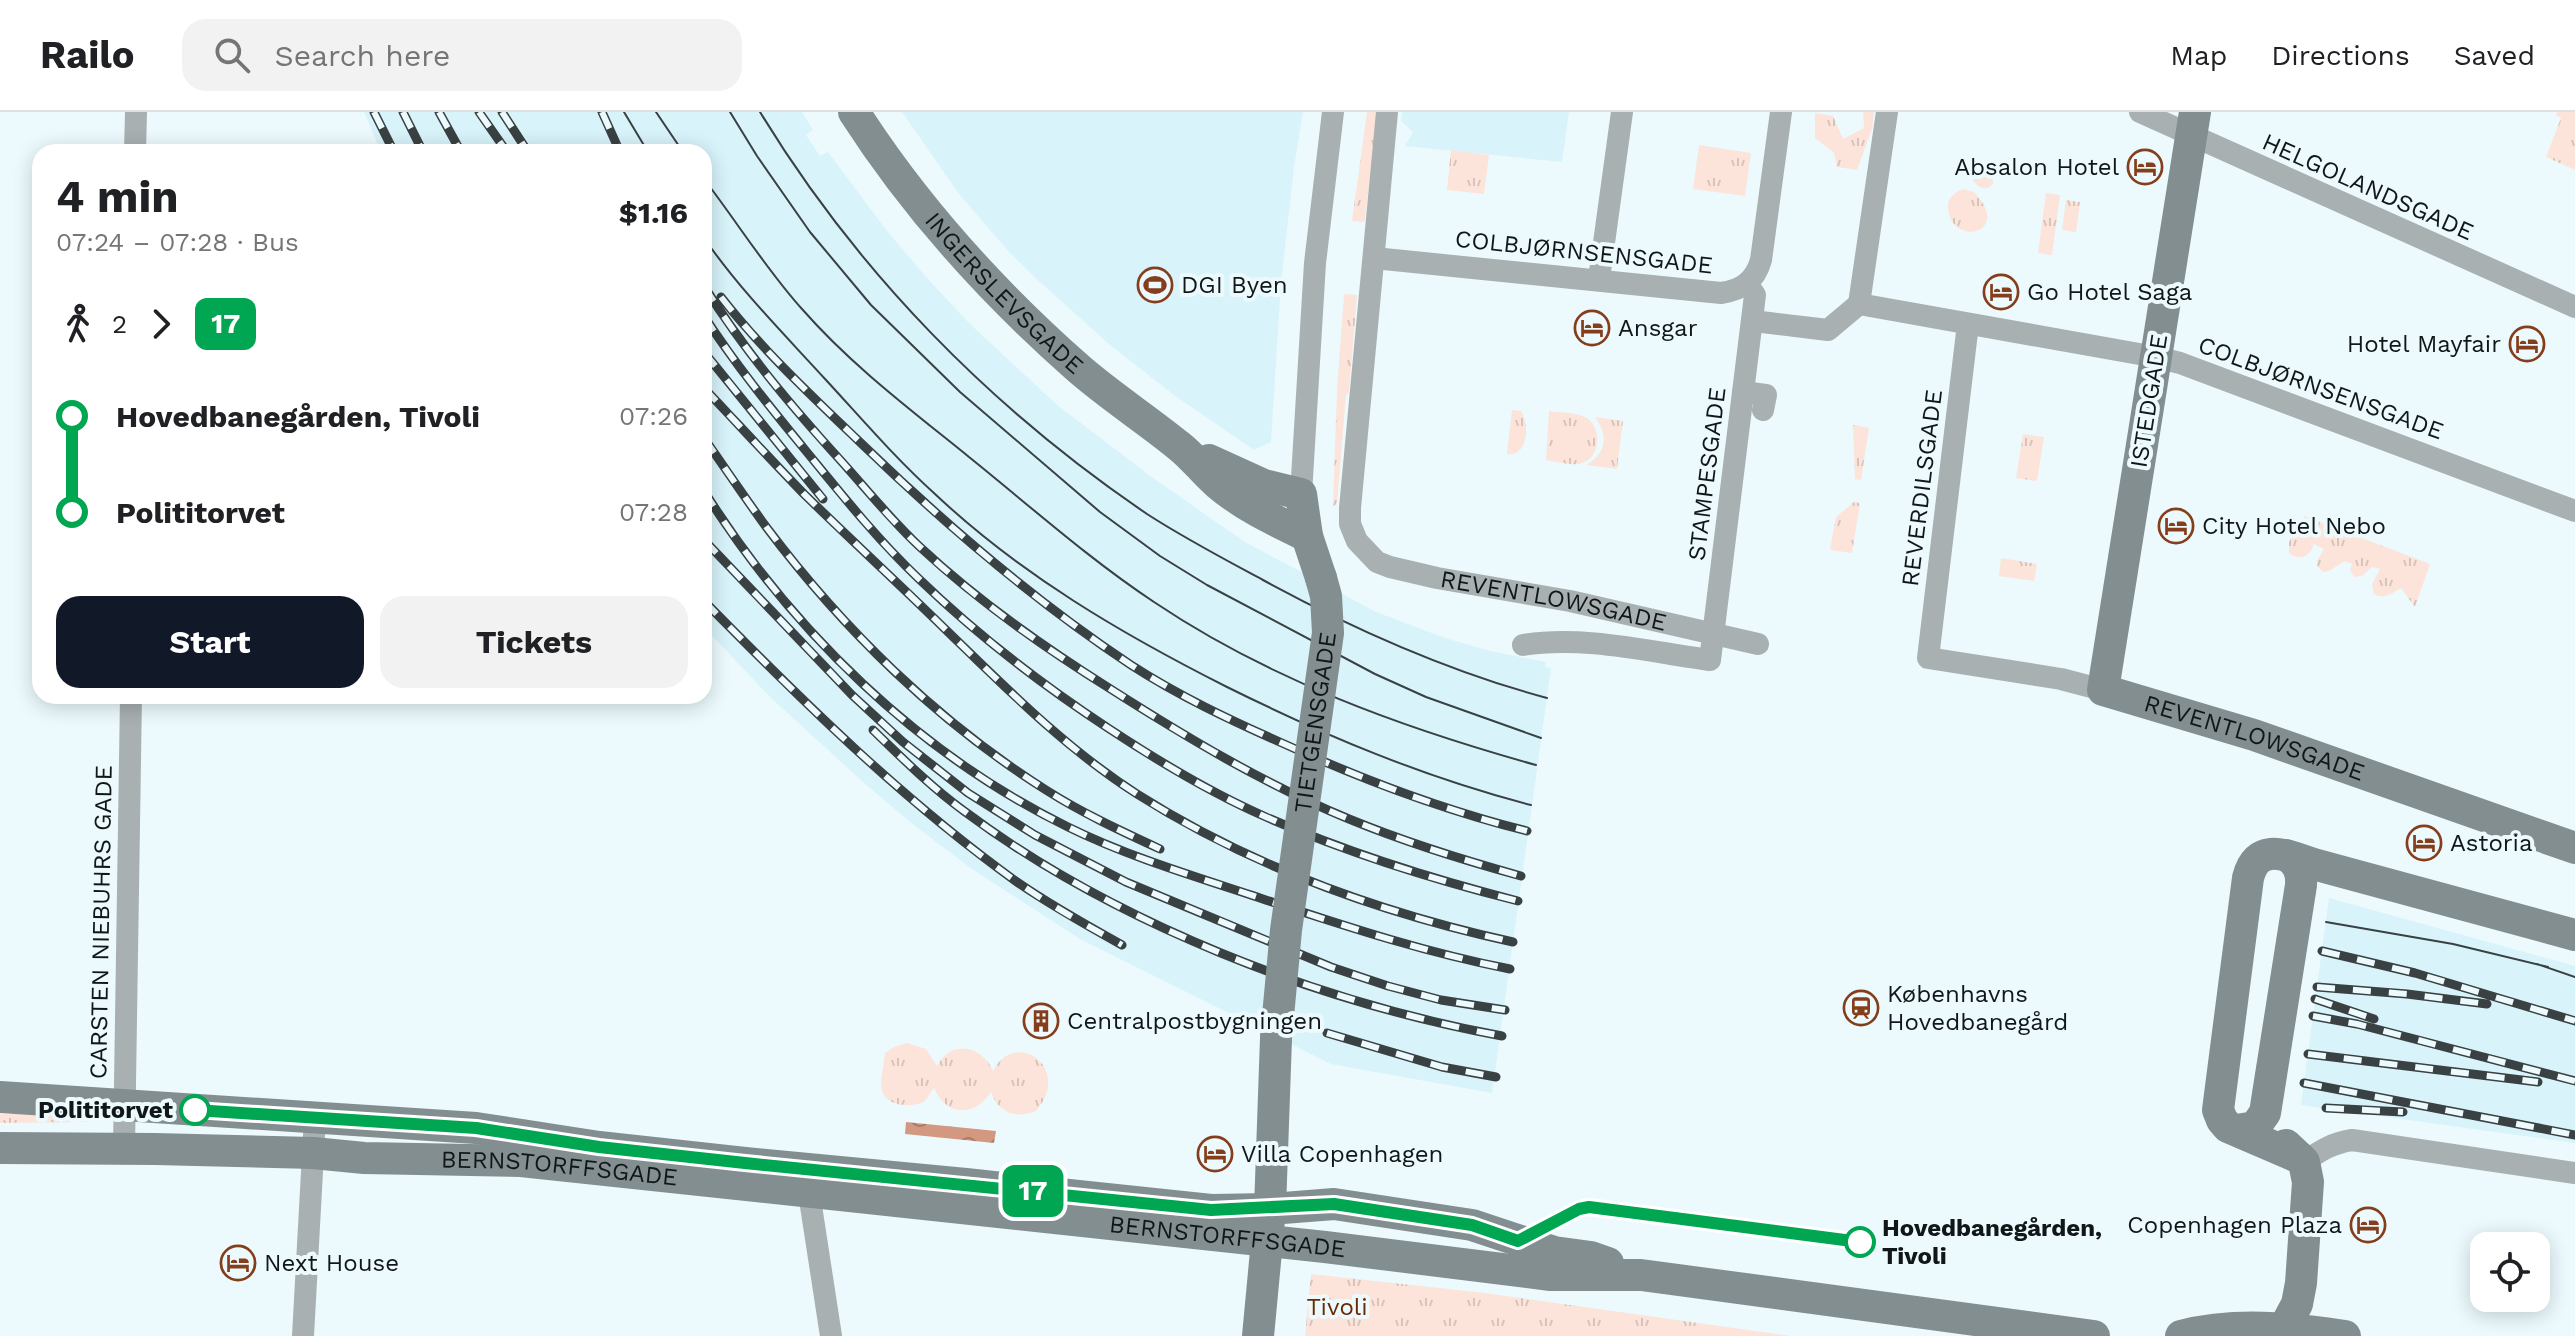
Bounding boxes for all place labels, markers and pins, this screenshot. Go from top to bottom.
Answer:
hotel icon: Absalon Hotel [2126,148,2164,186]
place label: Absalon Hotel [1954,153,2120,181]
sports icon: DGI Byen [1136,266,1174,304]
place label: DGI Byen [1181,271,1288,299]
hotel icon: Go Hotel Saga [1982,273,2020,311]
place label: Go Hotel Saga [2027,278,2192,306]
hotel icon: Ansgar [1573,309,1611,347]
place label: Ansgar [1618,314,1698,342]
hotel icon: Hotel Mayfair [2508,325,2546,363]
place label: Hotel Mayfair [2347,330,2501,358]
hotel icon: City Hotel Nebo [2157,507,2195,545]
place label: City Hotel Nebo [2202,512,2386,540]
hotel icon: Astoria [2405,824,2443,862]
place label: Astoria [2450,829,2533,857]
place label: Københavns Hovedbanegård [1887,980,2068,1036]
station icon: Københavns Hovedbanegård [1842,989,1880,1027]
building icon: Centralpostbygningen [1022,1002,1060,1040]
place label: Centralpostbygningen [1067,1007,1322,1035]
marker: Polititorvet [180,1095,210,1125]
place label: Polititorvet [38,1096,174,1124]
hotel icon: Villa Copenhagen [1196,1135,1234,1173]
place label: Villa Copenhagen [1241,1140,1443,1168]
hotel icon: Copenhagen Plaza [2349,1206,2387,1244]
place label: Copenhagen Plaza [2127,1211,2342,1239]
place label: Hovedbanegården, Tivoli [1882,1214,2102,1270]
marker: Hovedbanegården, Tivoli [1845,1227,1875,1257]
hotel icon: Next House [219,1244,257,1282]
place label: Next House [264,1249,399,1277]

